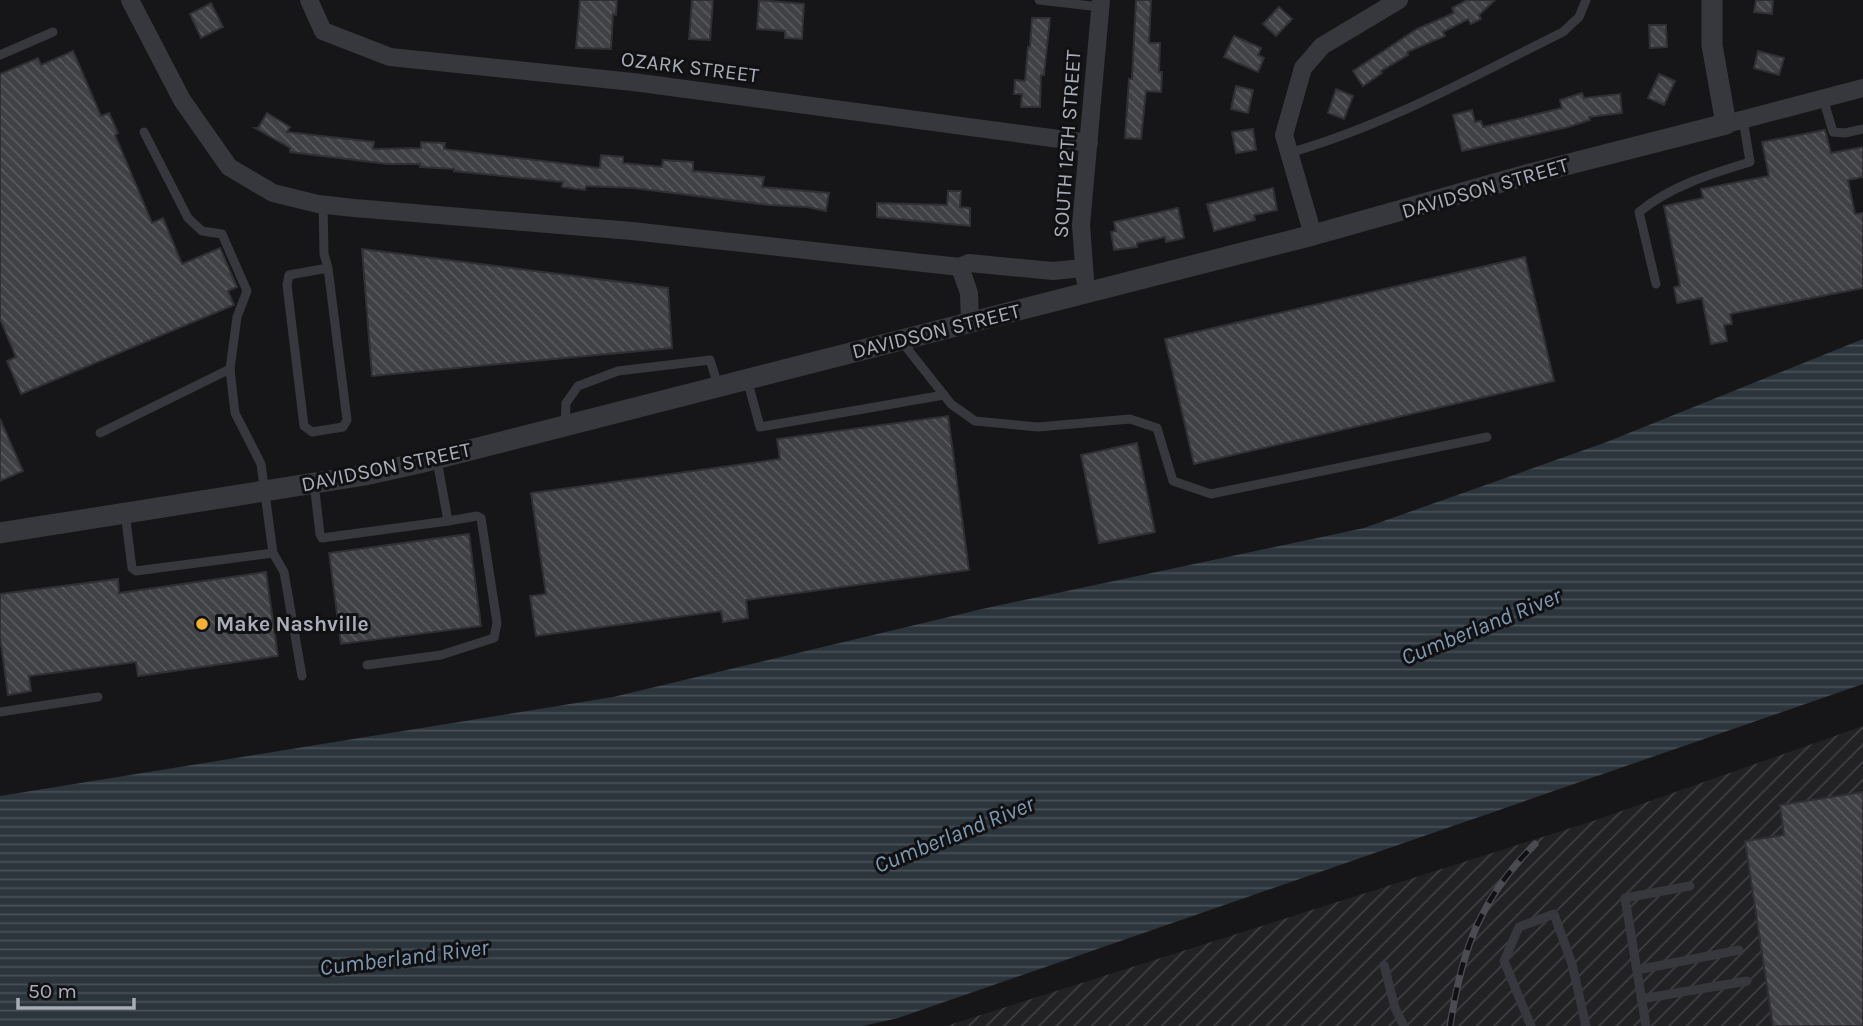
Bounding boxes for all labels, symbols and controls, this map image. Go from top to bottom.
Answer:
street label: OZARK STREET [620,47,761,87]
street label: SOUTH 12TH STREET [1048,49,1086,239]
street label: DAVIDSON STREET [1399,153,1572,223]
street label: DAVIDSON STREET [849,298,1023,364]
street label: DAVIDSON STREET [299,437,473,497]
water label: Cumberland River [1397,582,1566,671]
place label: Make Nashville [216,612,369,636]
marker: Make Nashville [194,616,210,632]
water label: Cumberland River [870,790,1039,879]
water label: Cumberland River [318,934,491,981]
scale bar [18,967,133,1011]
text: 50 m [28,979,77,1003]

